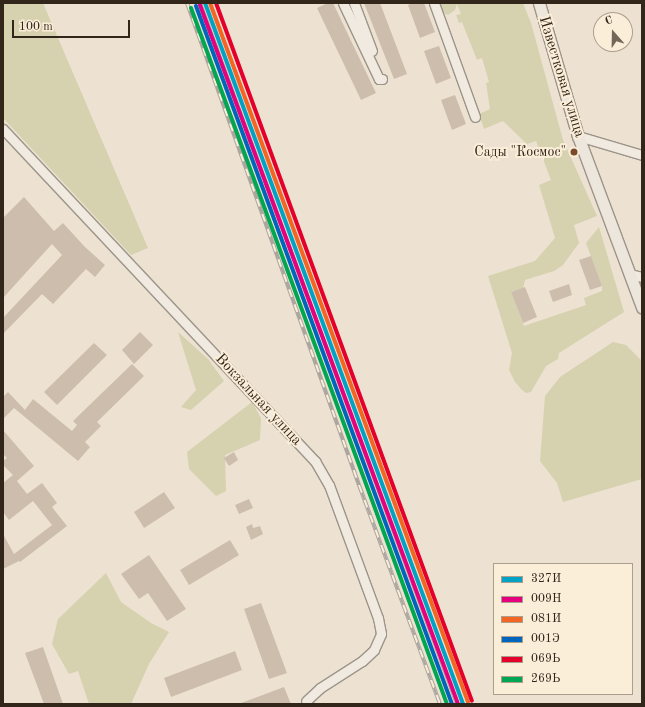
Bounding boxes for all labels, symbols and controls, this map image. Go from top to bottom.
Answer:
scale bar [14,12,132,38]
north arrow [593,12,633,52]
street label: Известковая улица [534,14,588,140]
text: С [604,15,614,28]
text: 100 m [19,21,53,33]
place label: Сады "Космос" [474,144,566,160]
marker: Сады "Космос" [569,147,579,157]
street label: Вокзальная улица [211,350,305,450]
legend [493,563,633,695]
text: 327И [531,573,561,585]
text: 009Н [531,593,561,605]
text: 081И [531,613,561,625]
text: 001Э [531,633,560,645]
text: 069Ь [531,653,560,665]
text: 269Ь [531,673,560,685]

